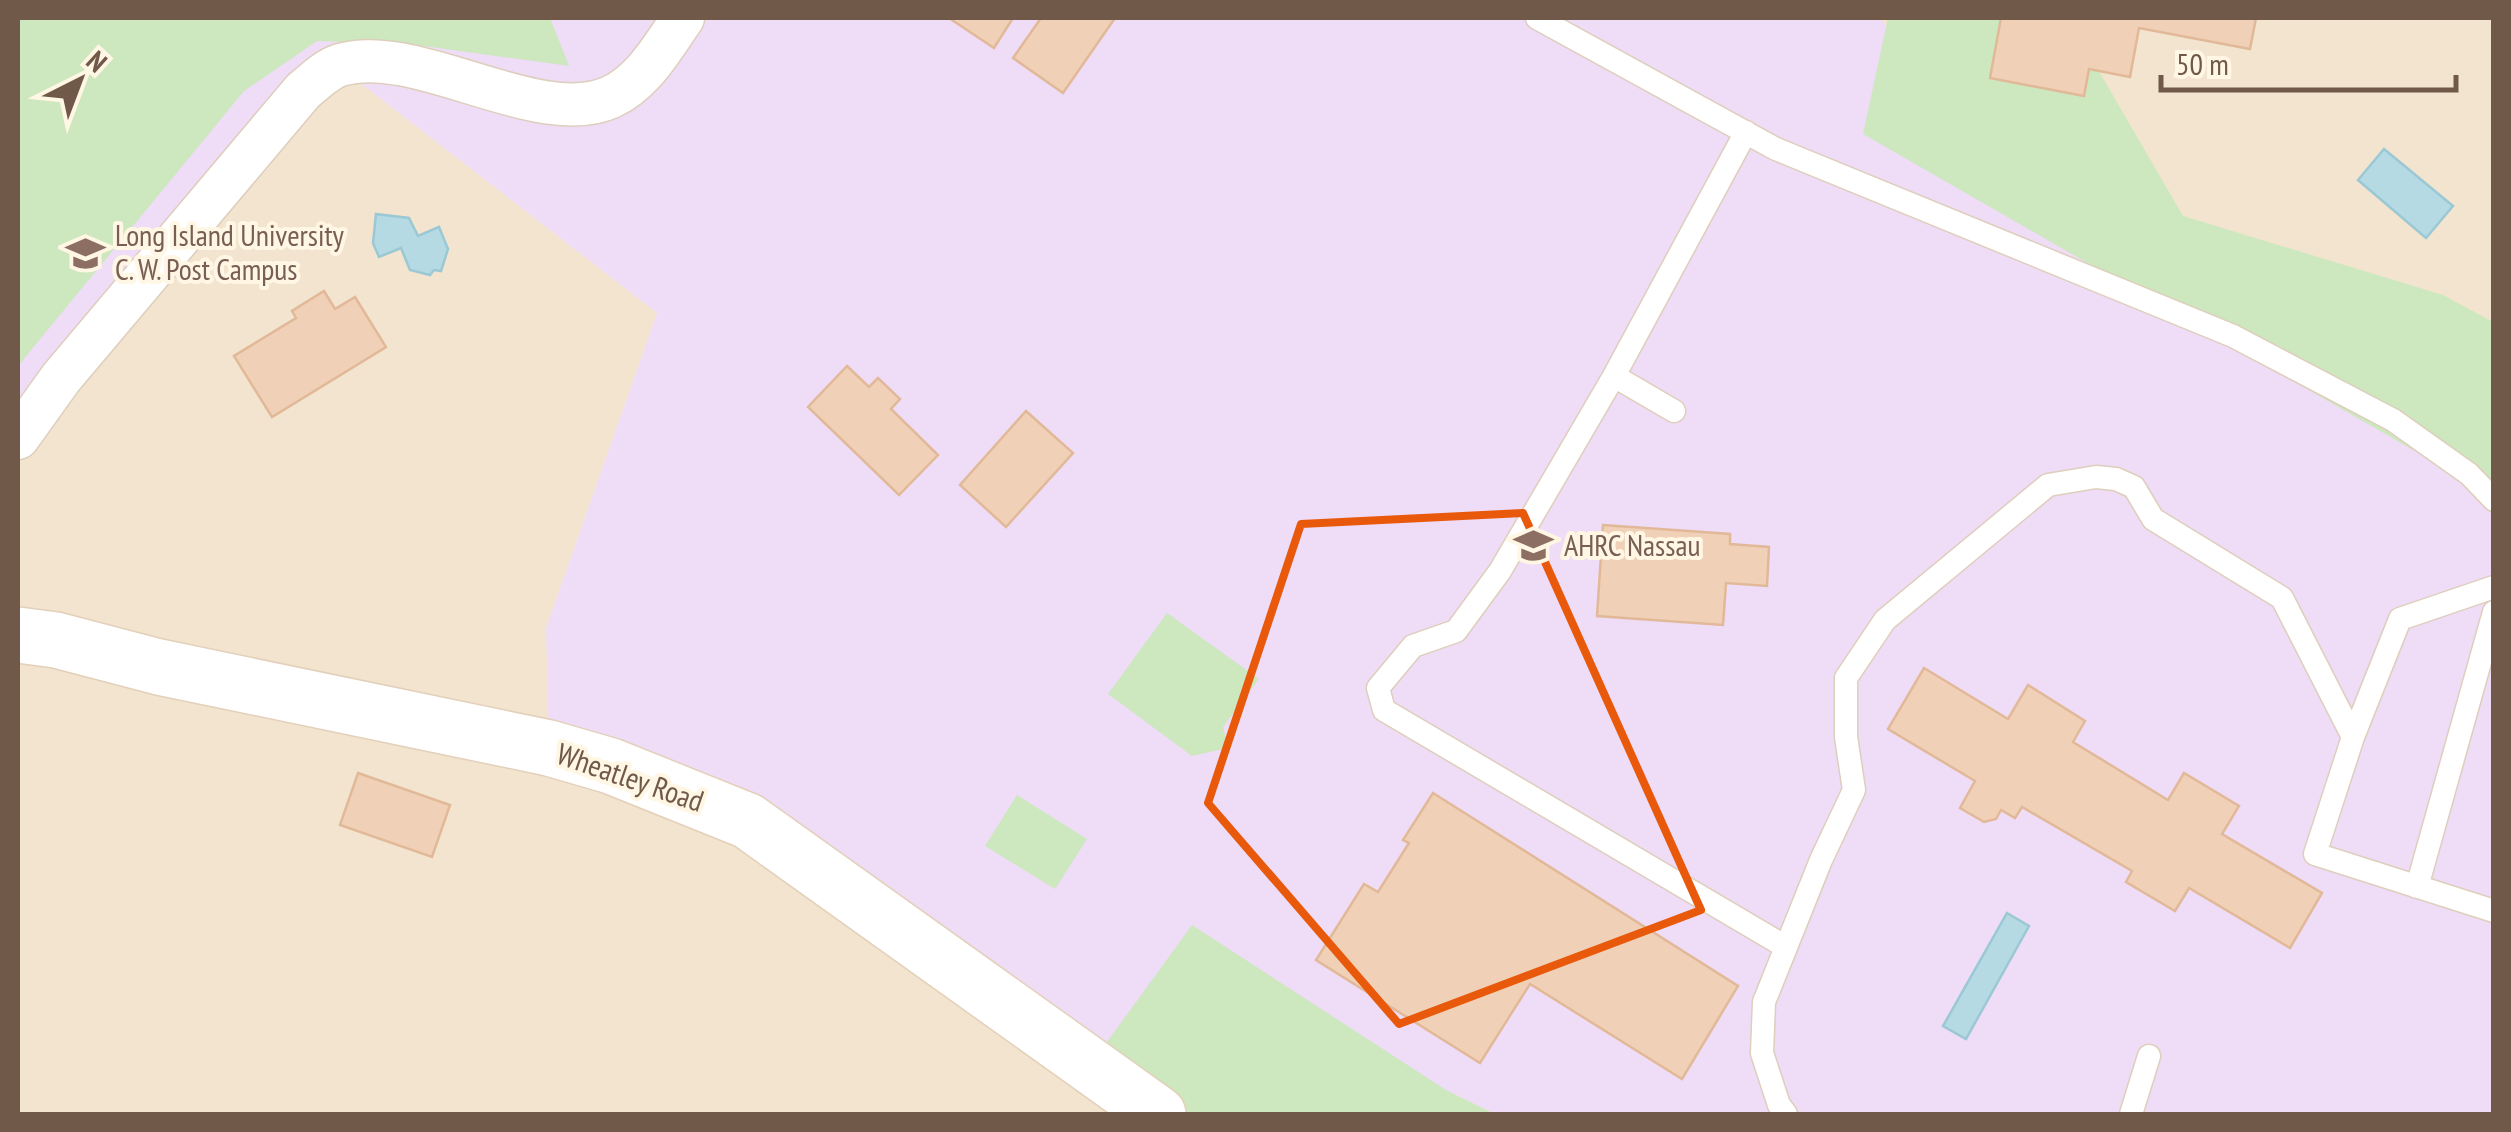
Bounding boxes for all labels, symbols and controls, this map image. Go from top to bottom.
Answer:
north arrow [30,30,130,130]
scale bar [2161,30,2456,92]
text: N [79,42,115,80]
text: 50 m [2176,44,2229,83]
place label: Long Island University C. W. Post Campus [115,215,344,288]
school or university icon: Long Island University C. W. Post Campus [64,232,106,274]
school or university icon: AHRC Nassau [1513,525,1555,567]
place label: AHRC Nassau [1564,525,1700,564]
street label: Wheatley Road [552,733,709,820]

